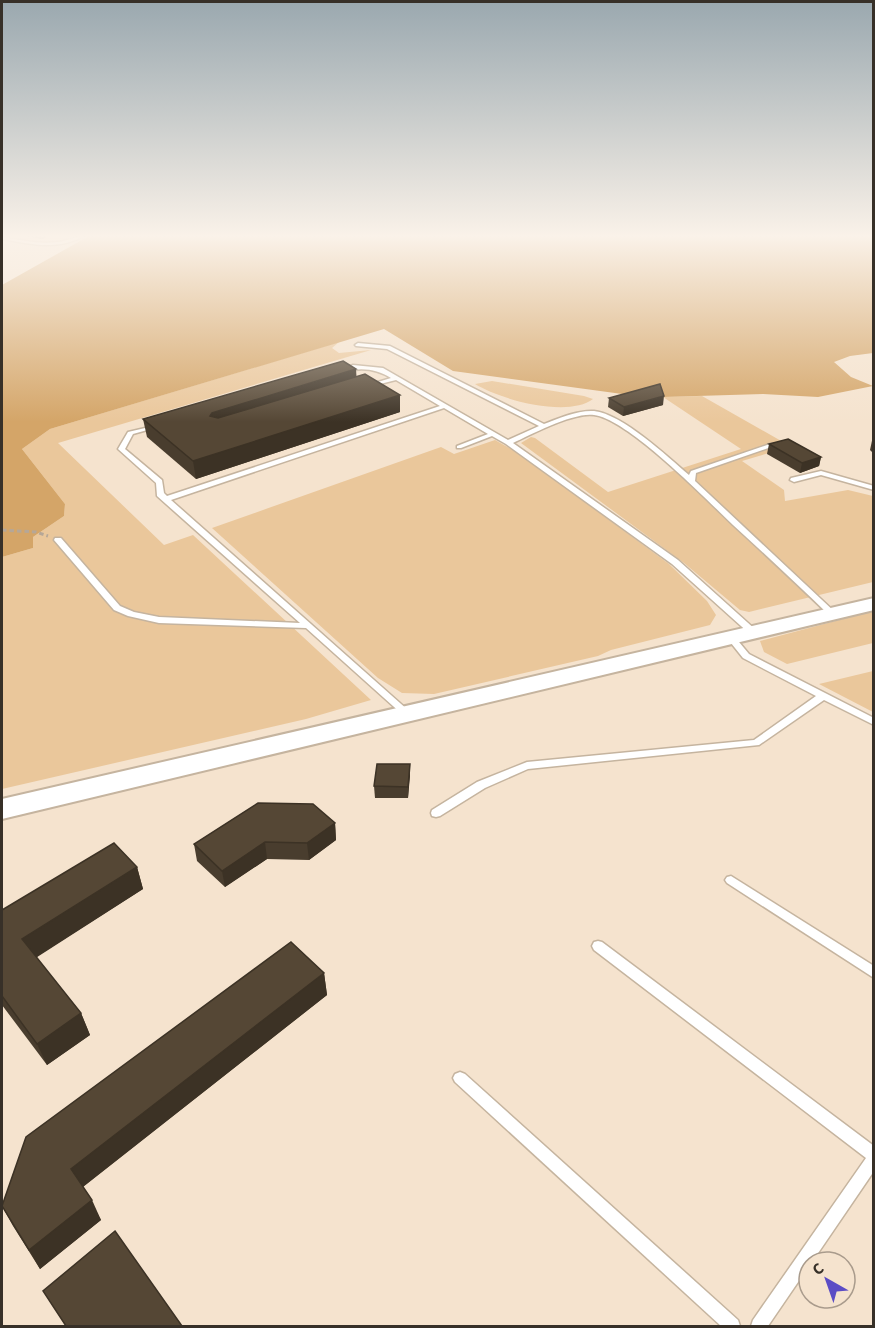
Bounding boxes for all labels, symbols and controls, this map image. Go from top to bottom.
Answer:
north arrow [797,1250,857,1310]
text: С [807,1258,829,1281]

